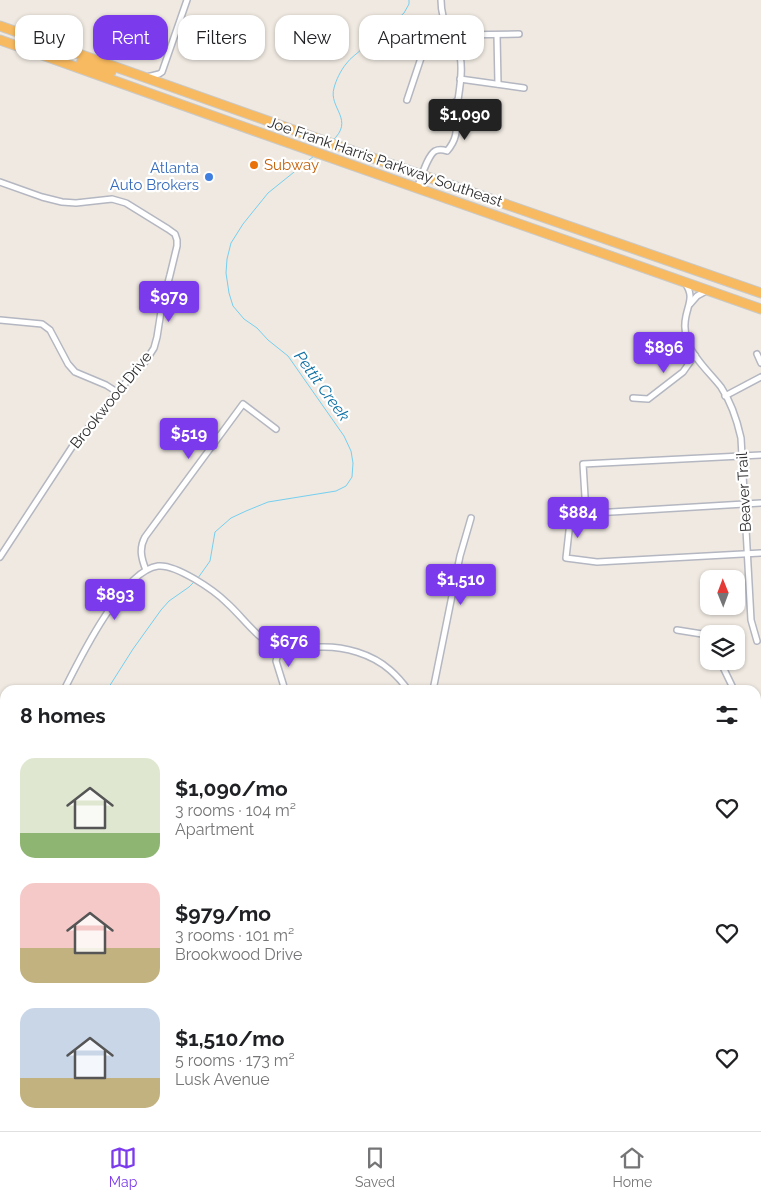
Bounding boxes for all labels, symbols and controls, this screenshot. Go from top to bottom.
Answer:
chip: Buy [15,15,83,60]
chip: Rent [93,15,168,60]
chip: Filters [178,15,265,60]
chip: New [275,15,349,60]
chip: Apartment [359,15,484,60]
pin: $1,090 [424,98,506,141]
text: $1,090 [440,105,490,124]
street label: Joe Frank Harris Parkway Southeast [265,113,505,211]
place label: Subway [264,156,319,174]
place label: Atlanta Auto Brokers [110,159,199,194]
marker: Subway [248,159,260,171]
marker: Atlanta Auto Brokers [203,171,215,183]
pin: $979 [139,280,199,323]
text: $979 [150,287,188,306]
pin: $896 [634,332,694,374]
text: $896 [645,338,683,357]
water label: Pettit Creek [290,347,354,425]
street label: Brookwood Drive [66,348,156,452]
pin: $519 [159,418,219,460]
text: $519 [171,424,207,443]
street label: Beaver Trail [733,451,755,532]
pin: $884 [548,496,608,539]
text: $884 [559,503,597,522]
pin: $1,510 [420,564,502,606]
text: $1,510 [437,570,485,589]
north arrow [700,570,745,615]
map controls [700,570,745,670]
pin: $893 [85,578,145,621]
text: $893 [96,585,134,604]
button: layers [700,625,745,670]
pin: $676 [259,626,319,668]
text: $676 [270,632,308,651]
icon: filters [713,701,741,729]
text: 8 homes [20,703,106,728]
text: $1,090/mo [175,776,288,801]
icon: home [60,778,120,838]
icon: heart [713,794,741,822]
text: 3 rooms · 104 m² [175,801,296,820]
text: Apartment [175,820,254,839]
text: $979/mo [175,901,271,926]
icon: home [60,903,120,963]
icon: heart [713,919,741,947]
text: 3 rooms · 101 m² [175,926,294,945]
text: Brookwood Drive [175,945,303,964]
text: $1,510/mo [175,1026,285,1051]
icon: home [60,1028,120,1088]
icon: heart [713,1044,741,1072]
text: 5 rooms · 173 m² [175,1051,295,1070]
text: Lusk Avenue [175,1070,270,1089]
tab: Map [109,1144,137,1190]
tab: Saved [355,1144,395,1190]
tab: Home [613,1144,652,1190]

